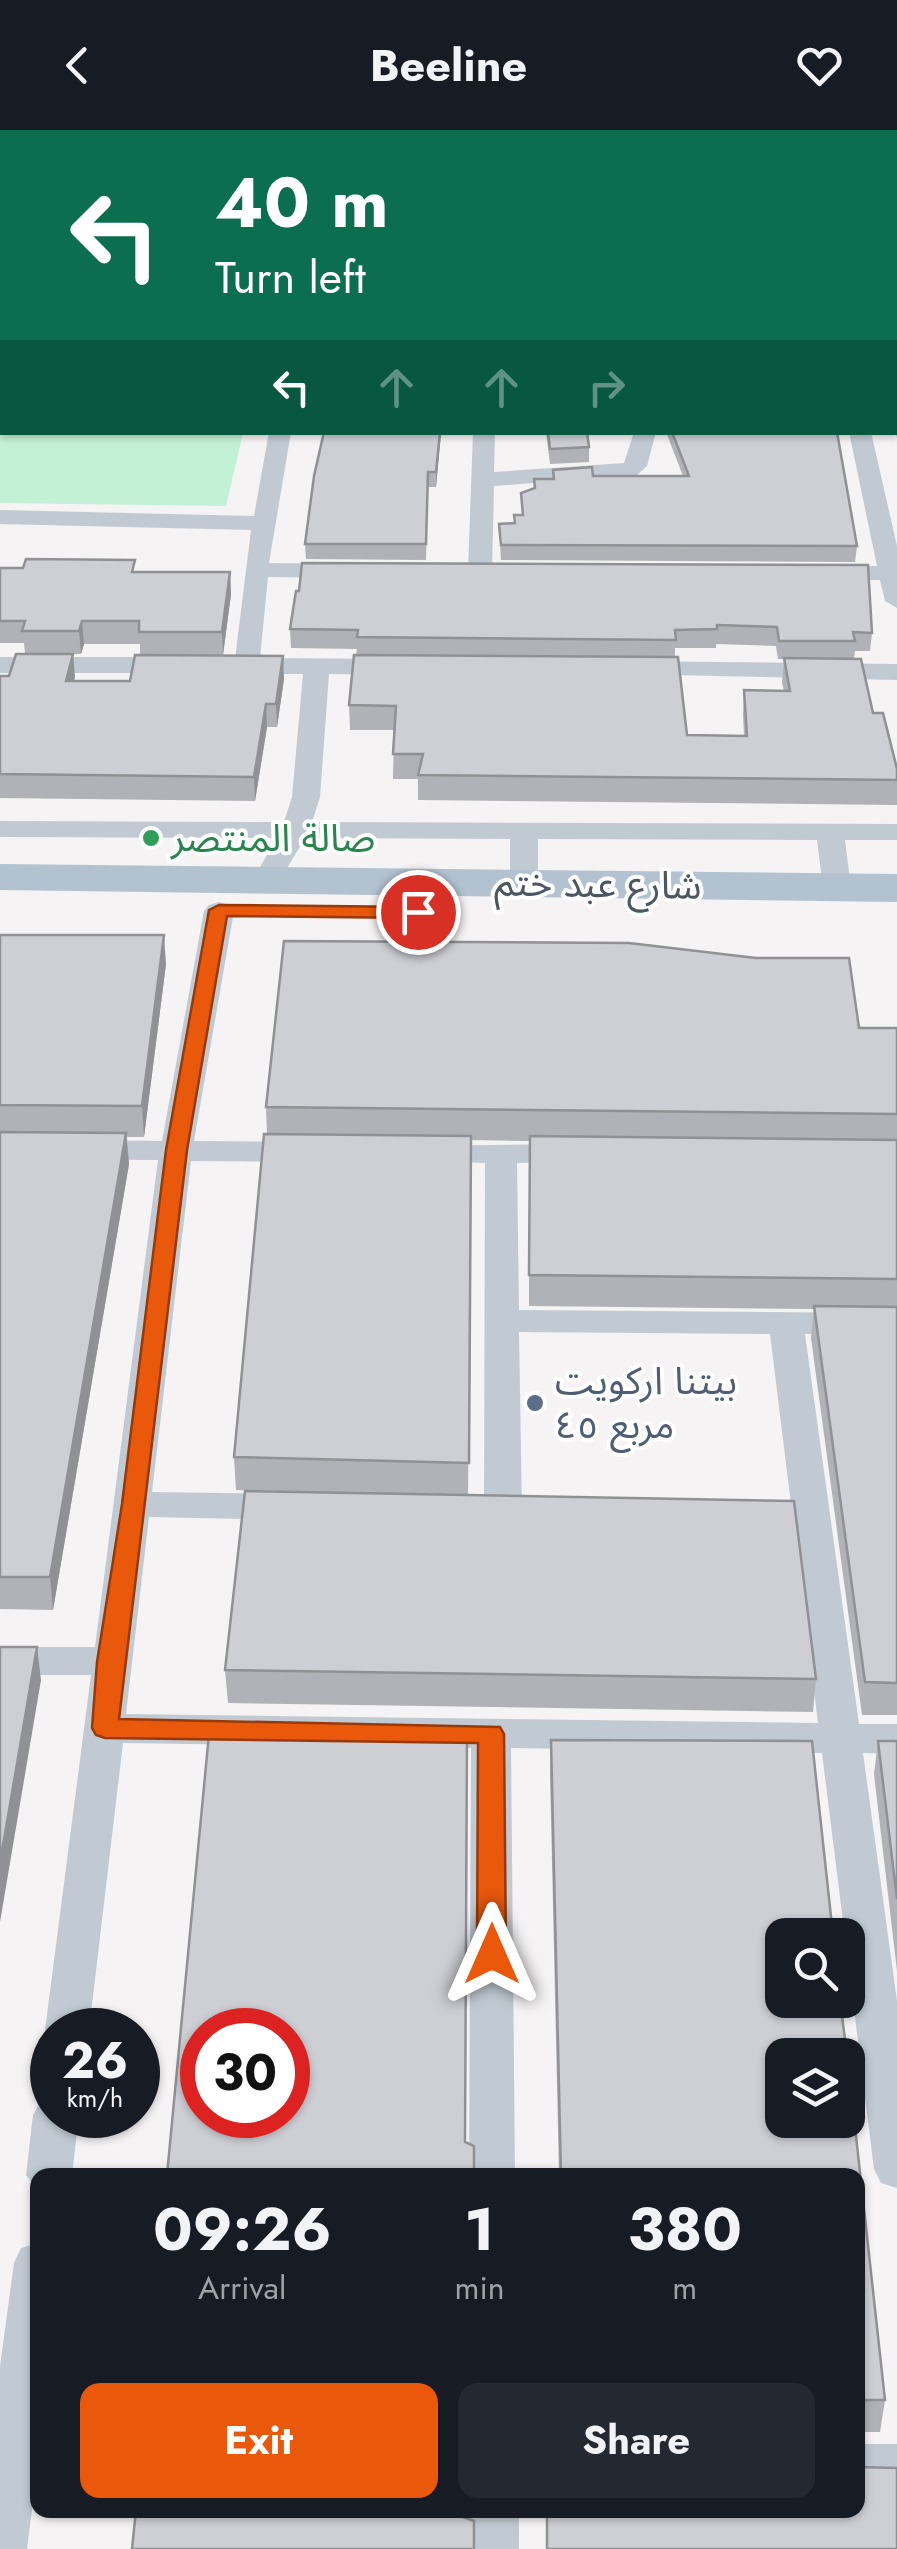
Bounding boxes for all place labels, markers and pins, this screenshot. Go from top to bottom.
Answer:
place label: صالة المنتصر [170,810,375,865]
marker: صالة المنتصر [140,827,162,849]
pin [376,870,461,955]
place label: بيتنا اركويت مربع ٤٥ [555,1353,737,1453]
marker: بيتنا اركويت مربع ٤٥ [524,1392,546,1414]

